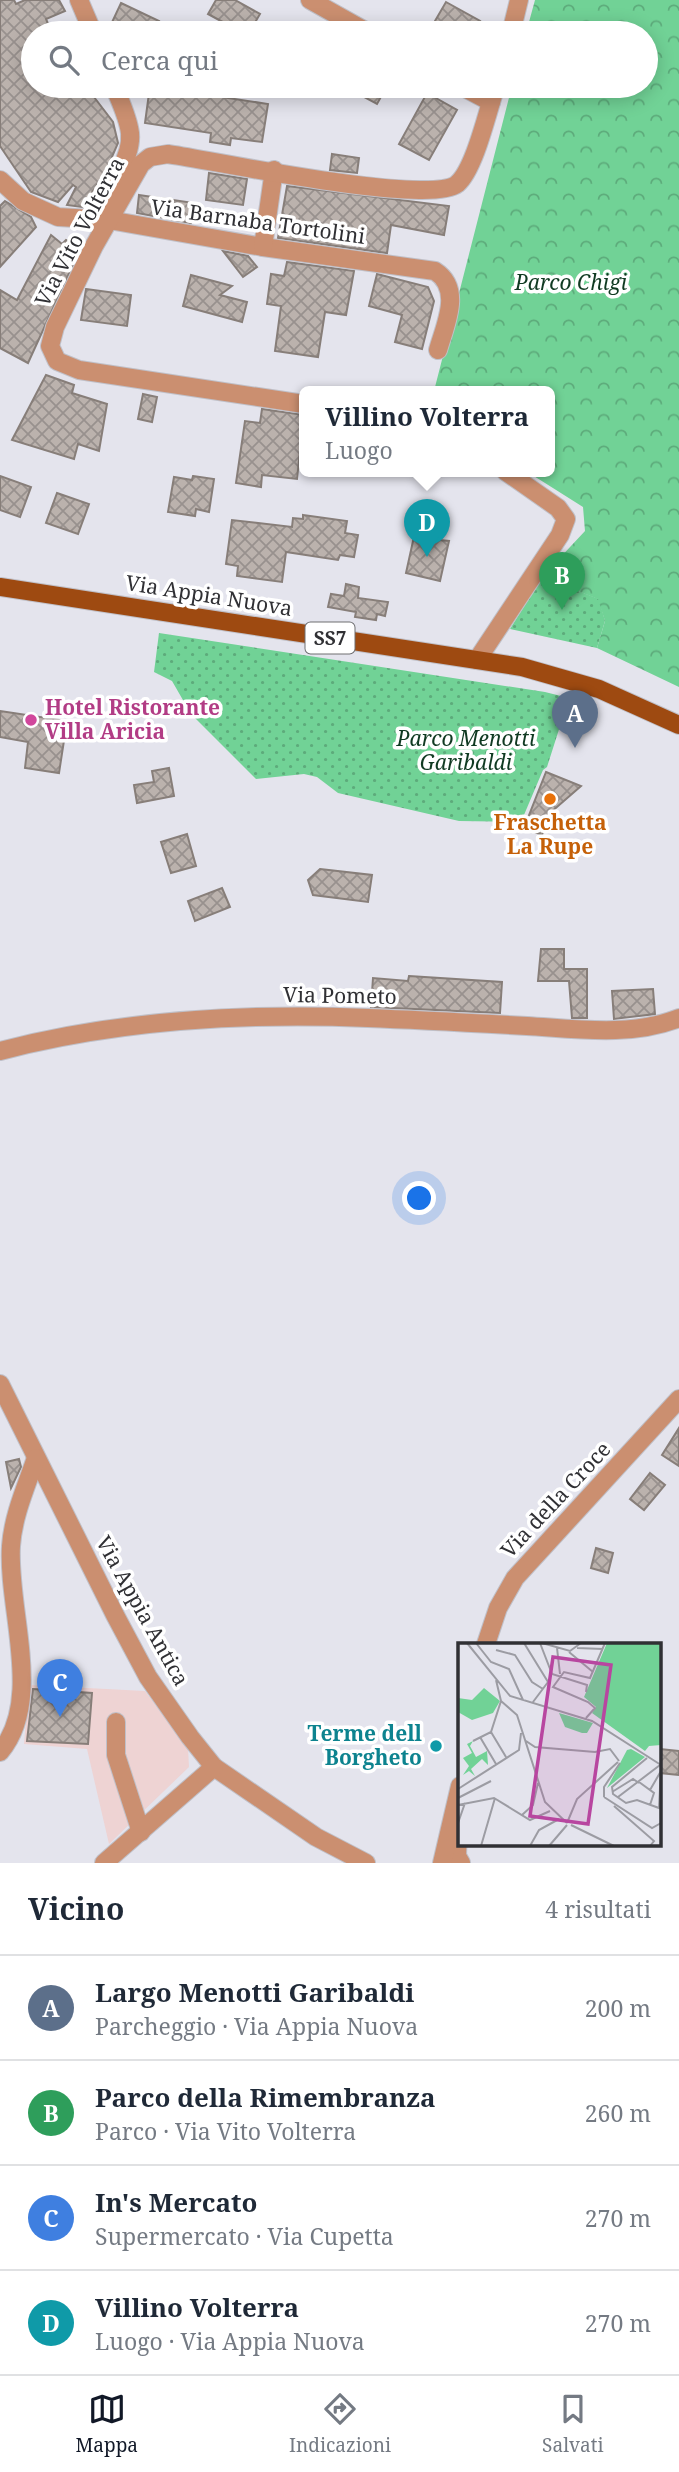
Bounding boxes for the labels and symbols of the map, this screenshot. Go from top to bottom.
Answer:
street label: Via Vito Volterra [28,152,130,311]
street label: Via Barnaba Tortolini [149,192,367,250]
park label: Parco Chigi [514,268,628,296]
pin: D [404,499,450,557]
pin: B [539,552,585,610]
street label: Via Appia Nuova [124,568,294,622]
road number: SS7 [306,622,354,653]
pin: A [552,690,598,748]
place label: Hotel Ristorante Villa Aricia [45,693,220,745]
marker: Hotel Ristorante Villa Aricia [23,712,39,728]
park label: Parco Menotti Garibaldi [396,724,536,776]
marker: Fraschetta La Rupe [542,791,558,807]
place label: Fraschetta La Rupe [493,808,607,860]
street label: Via Pometo [283,980,397,1010]
your location [402,1181,436,1215]
street label: Via della Croce [494,1435,616,1563]
street label: Via Appia Antica [90,1531,196,1691]
inset map [458,1643,662,1846]
pin: C [37,1659,83,1717]
place label: Terme dell Borgheto [307,1719,423,1771]
marker: Terme dell Borgheto [428,1738,444,1754]

